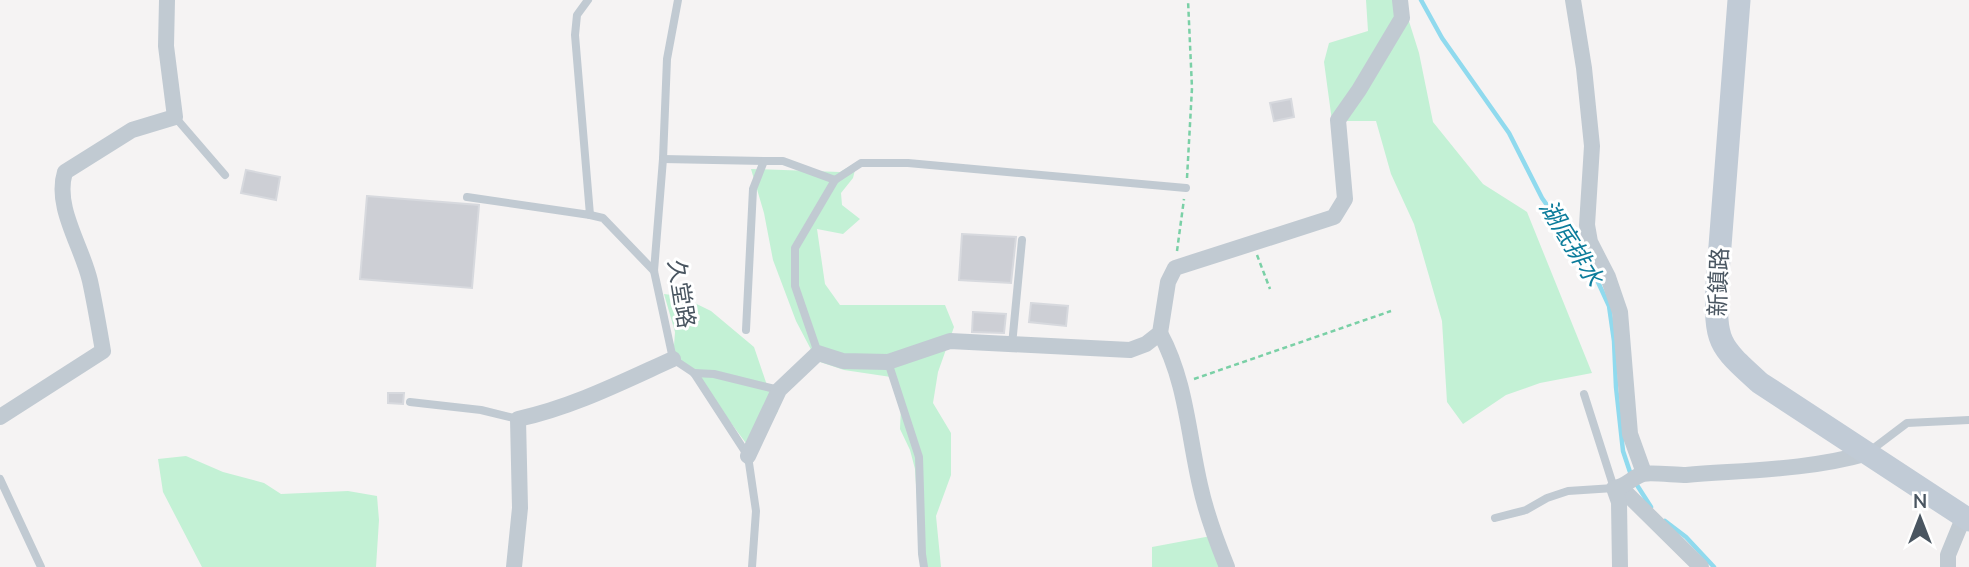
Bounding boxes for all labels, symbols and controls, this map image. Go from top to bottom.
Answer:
water label: 湖底排水 [1532,194,1611,293]
street label: 新鎮路 [1702,247,1736,317]
street label: 久堂路 [660,258,702,330]
north arrow [1885,483,1955,553]
text: N [1913,489,1927,515]

